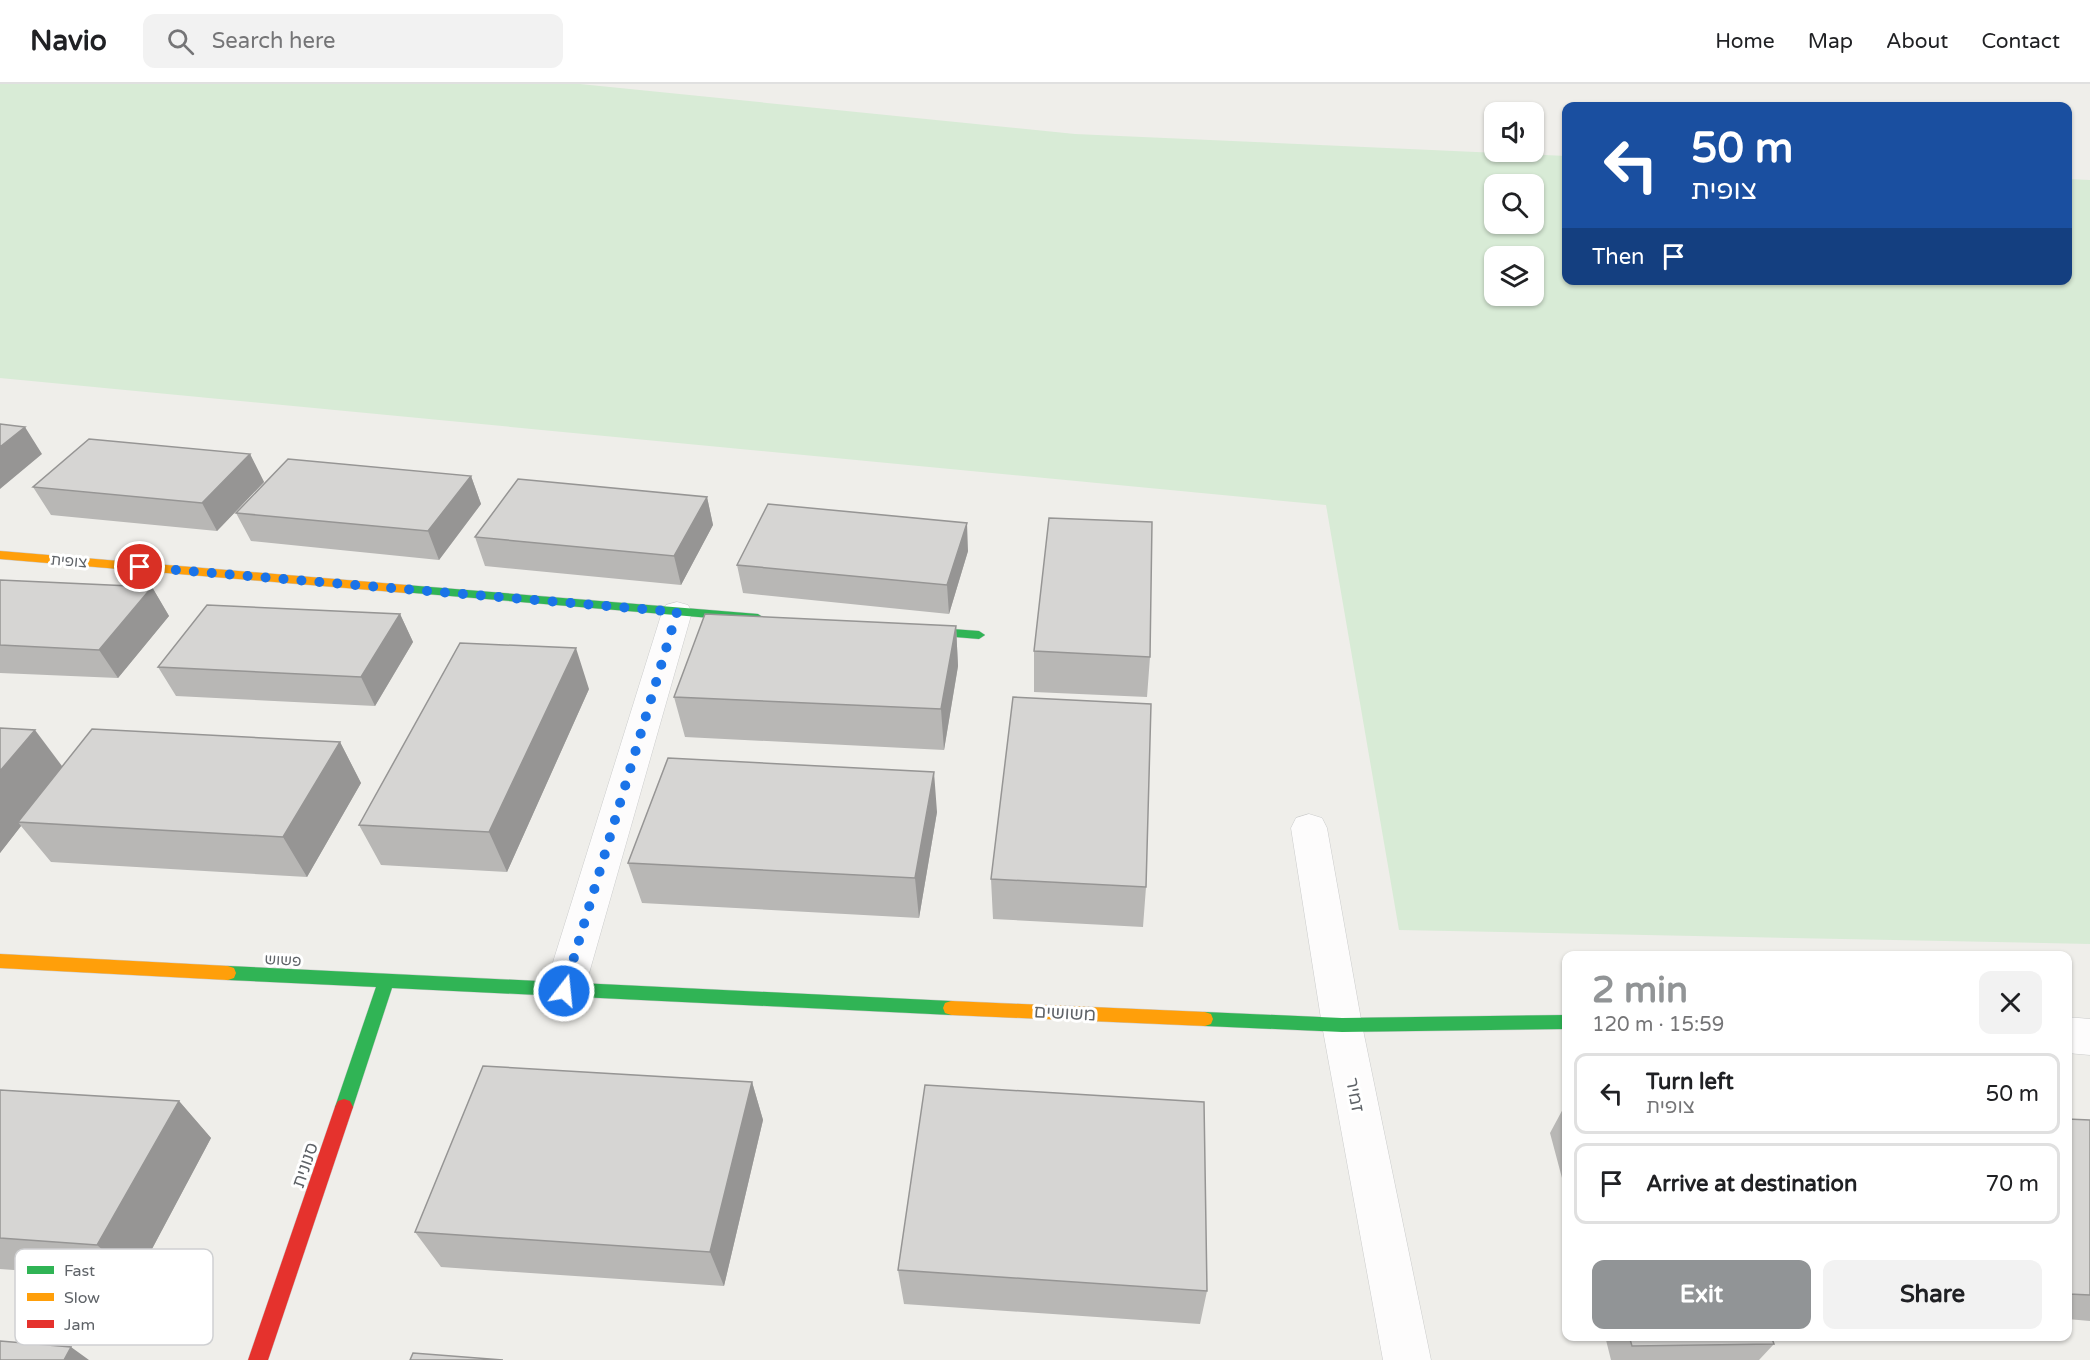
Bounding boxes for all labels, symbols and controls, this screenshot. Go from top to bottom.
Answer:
search box [143,14,563,68]
text: Navio [30,24,107,58]
icon: search [164,25,197,58]
text: Search here [212,28,336,54]
text: Home [1715,29,1775,54]
text: Map [1808,29,1853,54]
text: About [1886,29,1948,54]
text: Contact [1981,29,2060,54]
map controls [1484,102,1544,306]
button: sound [1484,102,1544,162]
text: 50 m [1691,123,1793,174]
icon: left [1592,126,1670,204]
button: search [1484,174,1544,234]
text: צופית [1691,174,1757,207]
icon: arrive [1657,240,1690,273]
text: Then [1592,244,1645,270]
button: layers [1484,246,1544,306]
pin [114,541,165,592]
street label: צופית [50,550,88,572]
icon: arrive [123,550,156,583]
street label: פשוש [264,950,302,970]
position arrow [532,959,596,1023]
text: 2 min [1592,969,1688,1012]
button: close [1979,971,2042,1034]
street label: משושים [1033,1000,1097,1026]
text: 120 m · 15:59 [1592,1013,1724,1037]
text: Turn left [1646,1069,1734,1095]
street label: זמיר [1341,1076,1369,1115]
icon: left [1595,1077,1628,1110]
text: 50 m [1985,1081,2039,1107]
text: צופית [1646,1095,1695,1119]
street label: סנונית [287,1139,323,1191]
icon: arrive [1595,1167,1628,1200]
text: Arrive at destination [1646,1171,1857,1197]
text: 70 m [1985,1171,2039,1197]
legend [15,1249,213,1345]
button: Exit [1592,1260,1811,1329]
button: Share [1823,1260,2042,1329]
text: Fast [64,1261,95,1281]
text: Slow [64,1288,100,1308]
text: Jam [64,1315,95,1335]

